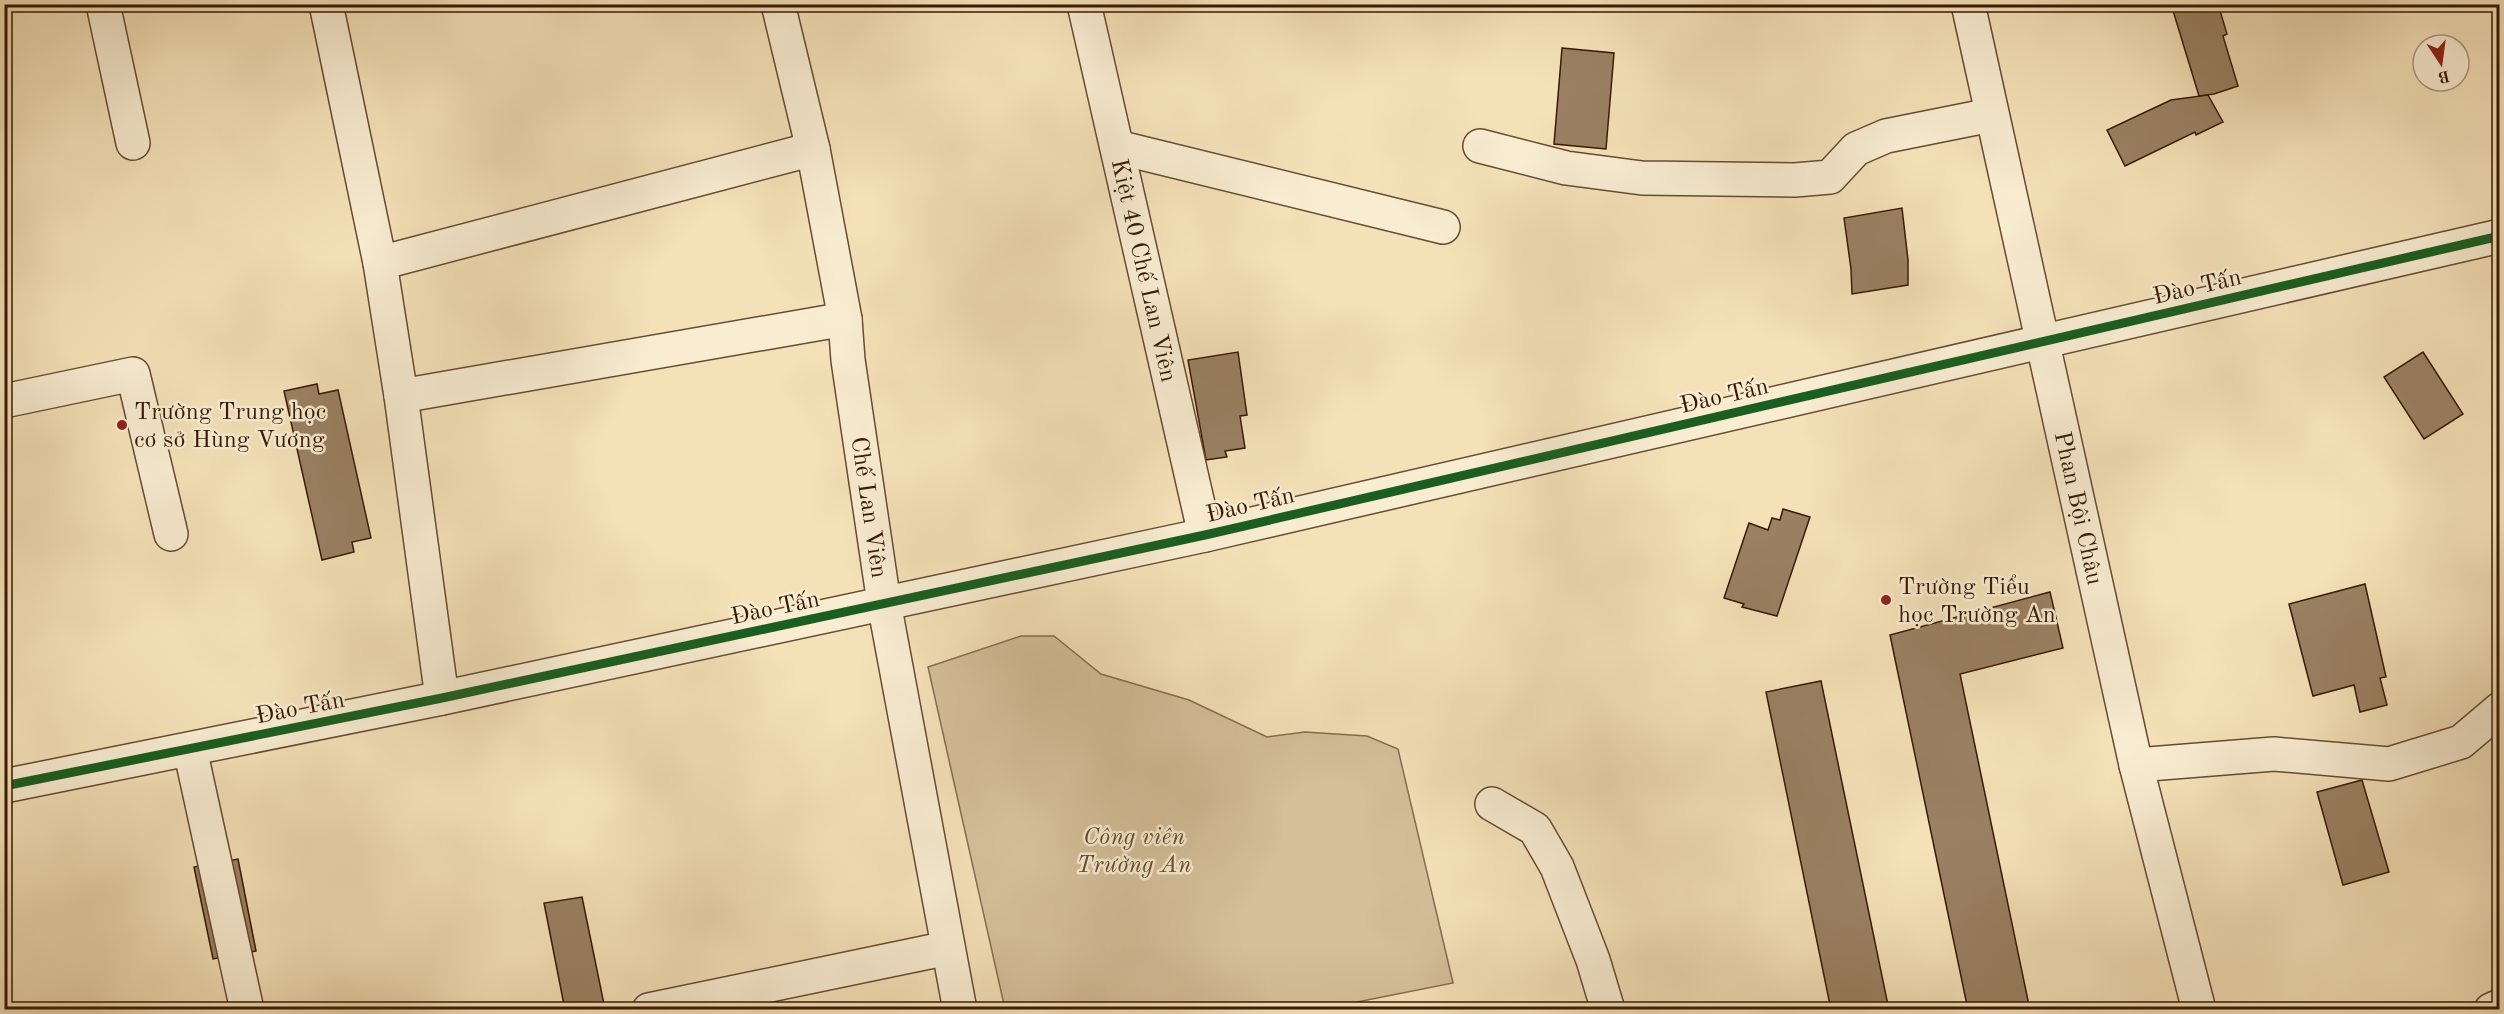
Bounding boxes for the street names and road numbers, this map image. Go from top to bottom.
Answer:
street label: Kiệt 40 Chế Lan Viên [1106,157,1180,384]
street label: Đào Tấn [2151,265,2244,310]
street label: Đào Tấn [1678,374,1771,419]
street label: Phan Bội Châu [2049,429,2106,587]
street label: Chế Lan Viên [846,435,890,580]
street label: Đào Tấn [1204,483,1297,528]
street label: Đào Tấn [729,587,822,630]
street label: Đào Tấn [254,688,347,729]

